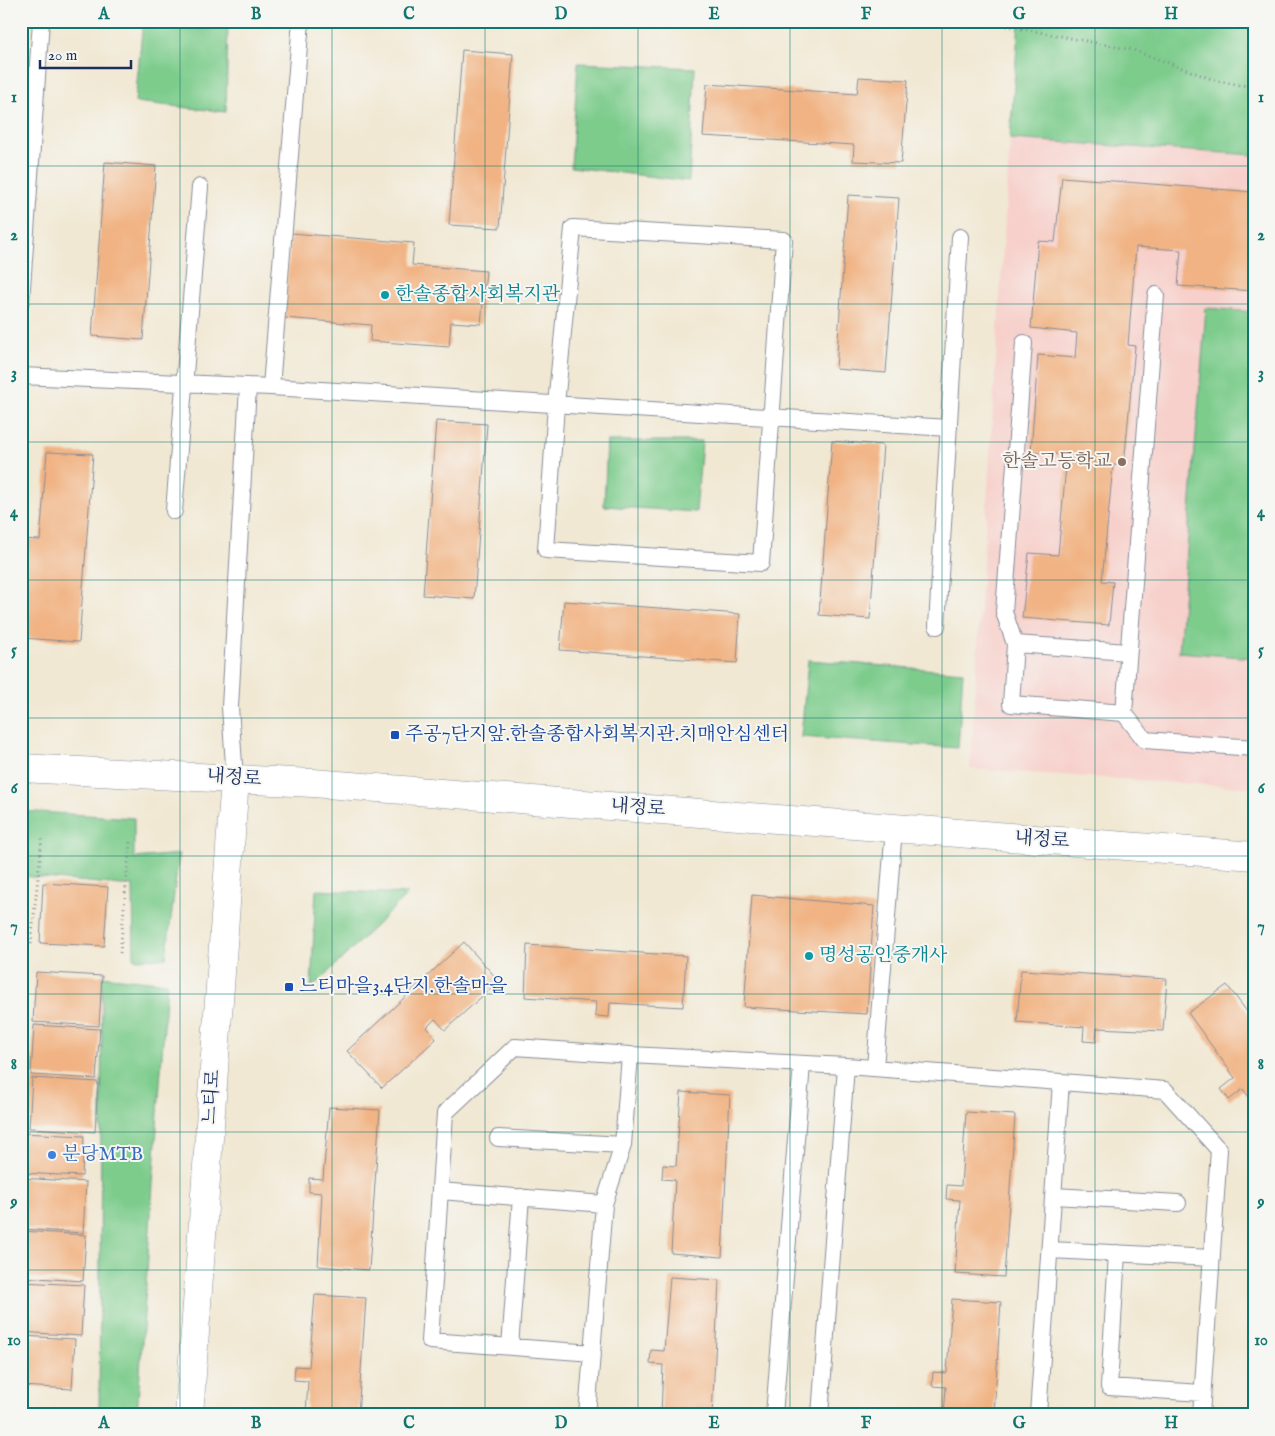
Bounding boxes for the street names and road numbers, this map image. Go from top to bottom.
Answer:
street label: 내정로 [206,764,262,792]
street label: 내정로 [610,794,666,822]
street label: 내정로 [1014,826,1070,854]
street label: 느티로 [198,1069,226,1125]

